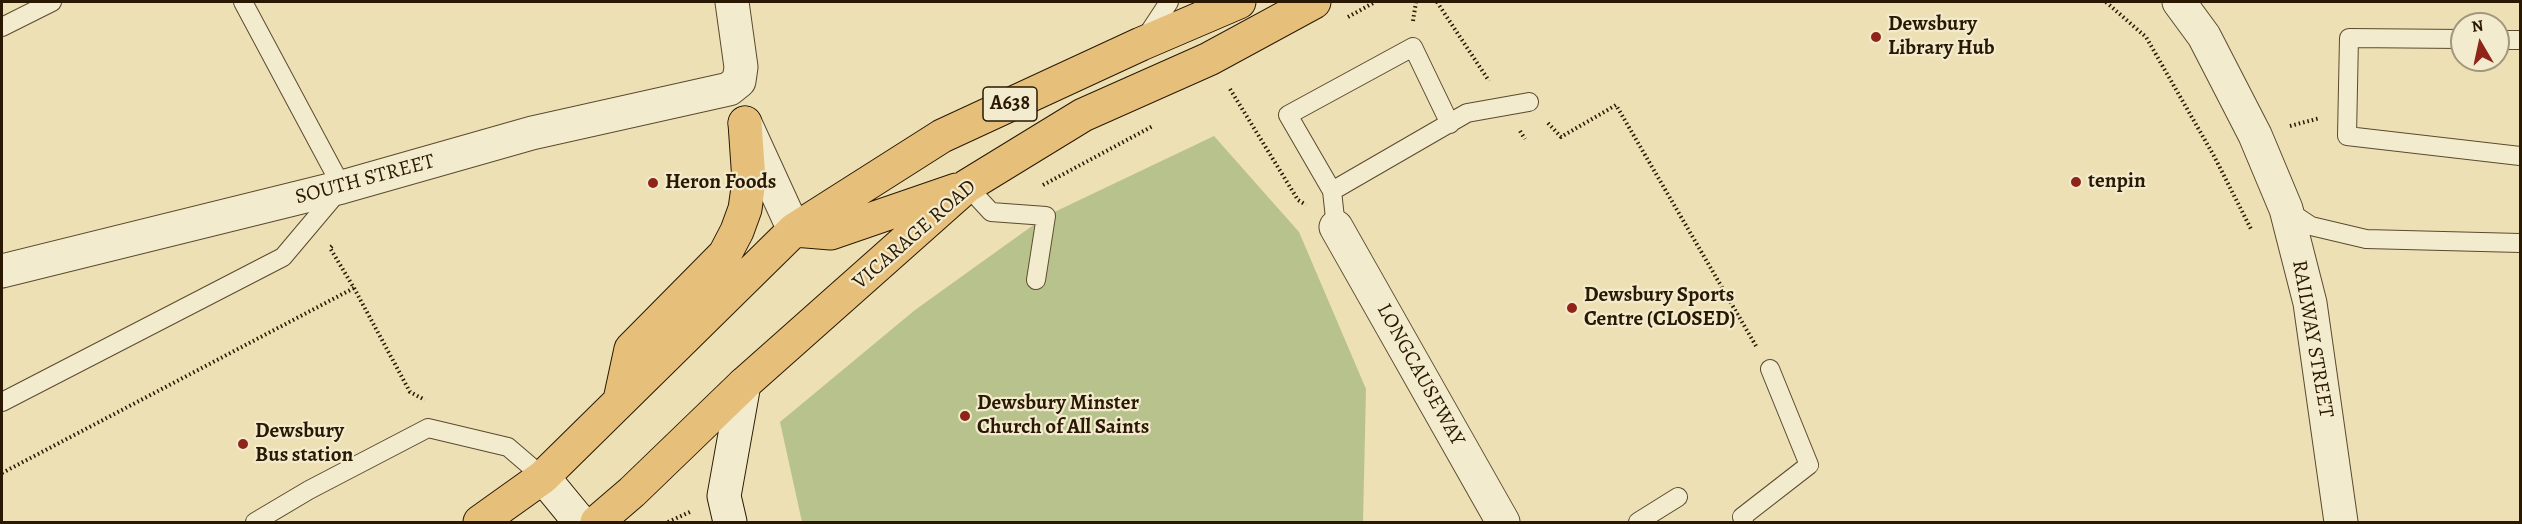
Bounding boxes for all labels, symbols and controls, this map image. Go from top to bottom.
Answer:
place label: Dewsbury Library Hub [1888,12,1995,62]
north arrow [2450,12,2510,72]
text: N [2470,14,2485,38]
marker: Dewsbury Library Hub [1869,30,1883,44]
road number: A638 [983,87,1037,121]
street label: SOUTH STREET [293,149,437,211]
place label: tenpin [2088,169,2146,195]
place label: Heron Foods [665,170,776,196]
street label: VICARAGE ROAD [848,175,982,295]
marker: tenpin [2069,175,2083,189]
marker: Heron Foods [646,176,660,190]
street label: RAILWAY STREET [2286,258,2338,420]
place label: Dewsbury Sports Centre (CLOSED) [1584,283,1736,333]
street label: LONGCAUSEWAY [1371,299,1469,451]
marker: Dewsbury Sports Centre (CLOSED) [1565,301,1579,315]
place label: Dewsbury Minster Church of All Saints [977,391,1149,441]
marker: Dewsbury Minster Church of All Saints [958,409,972,423]
place label: Dewsbury Bus station [255,419,353,469]
marker: Dewsbury Bus station [236,437,250,451]

